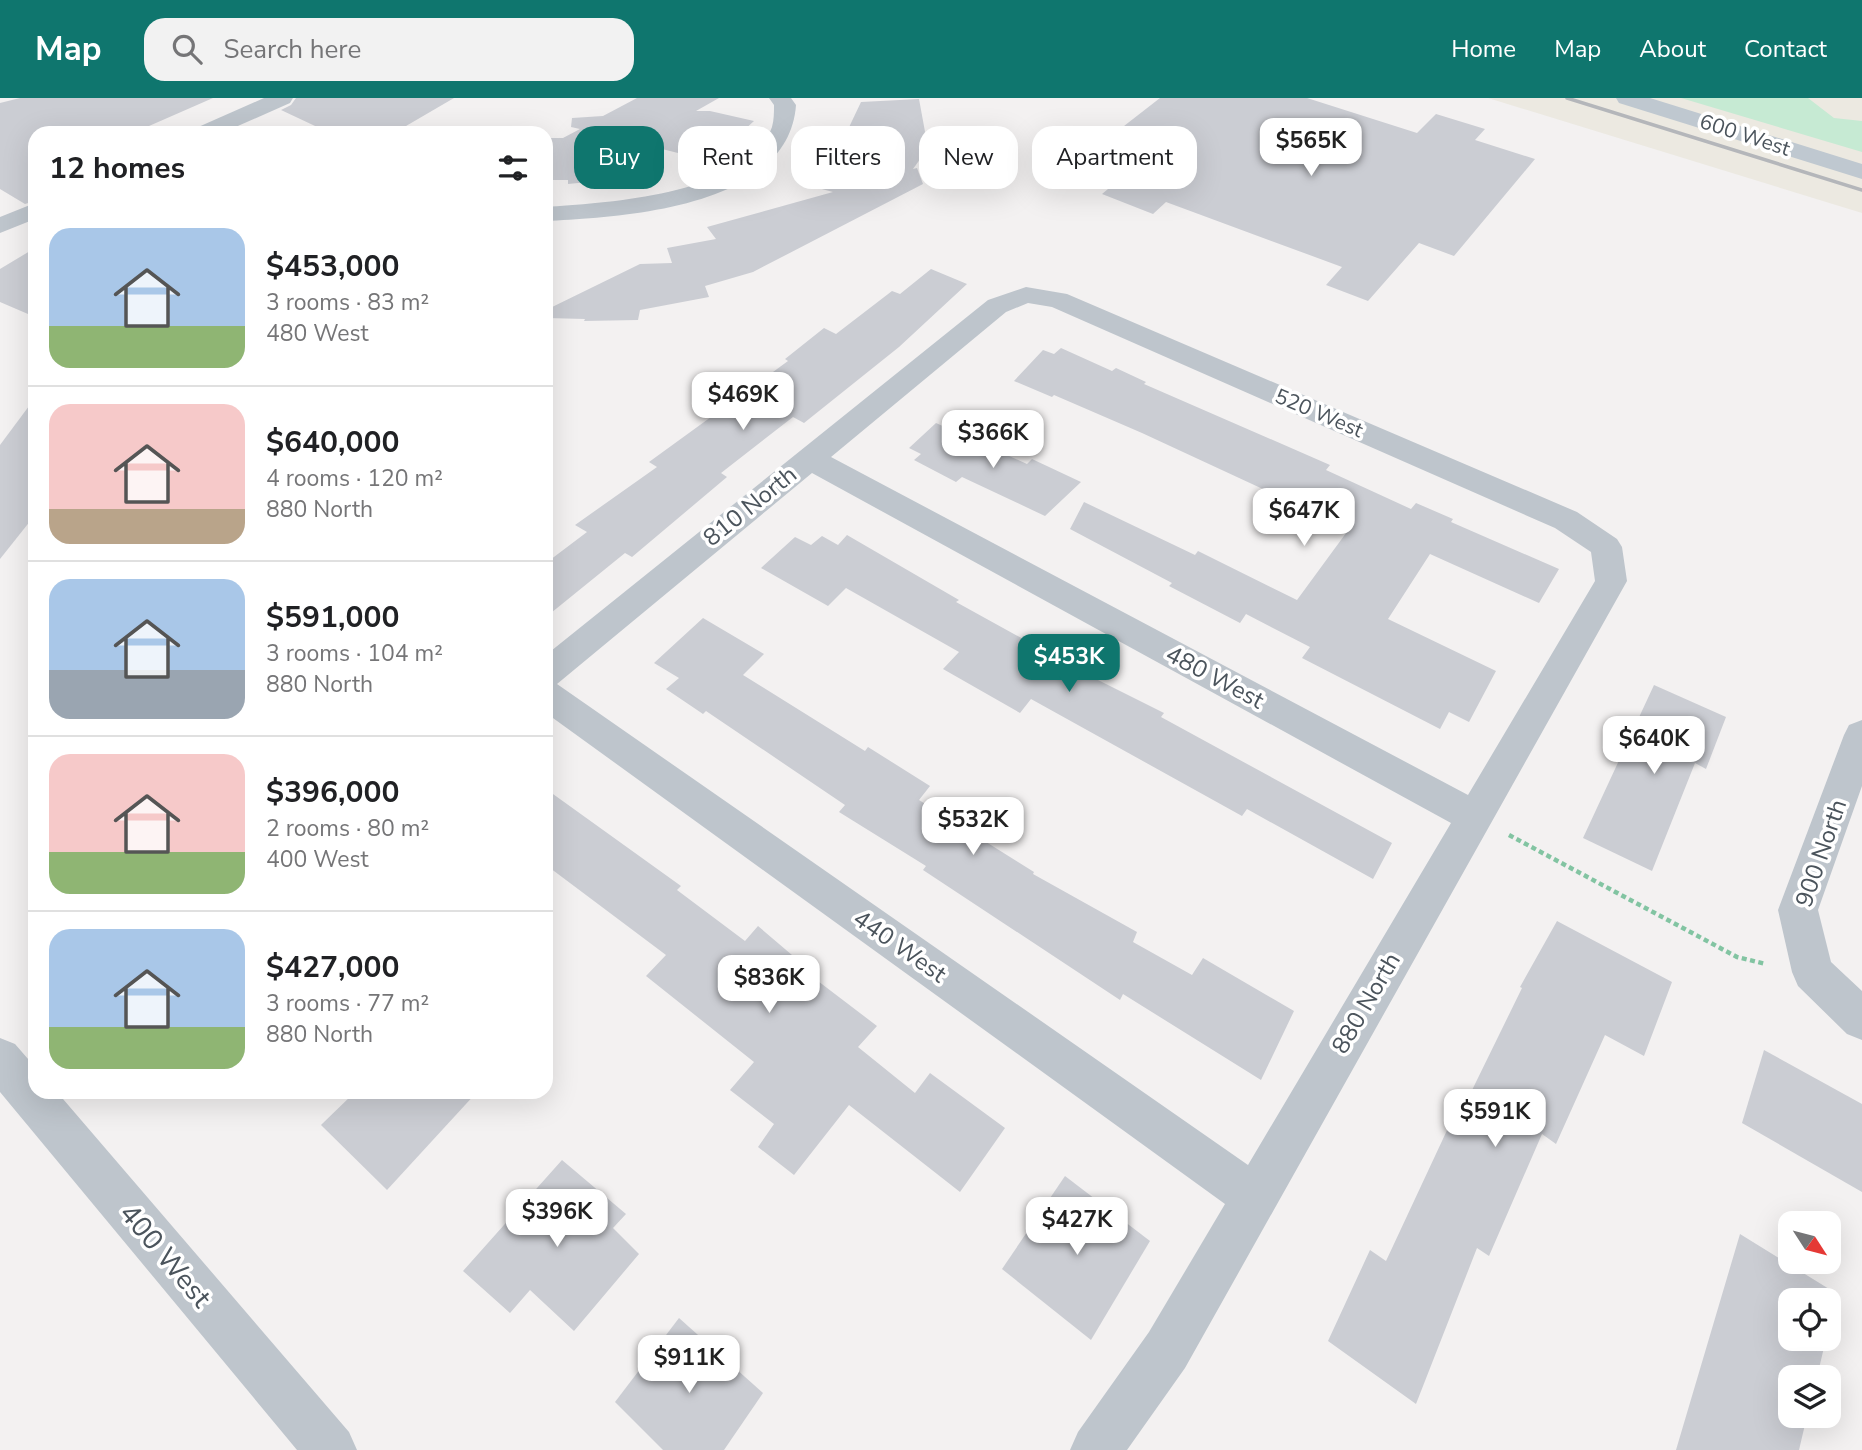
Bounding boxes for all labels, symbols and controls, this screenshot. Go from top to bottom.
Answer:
search box [144,18,634,81]
text: Map [35,27,102,72]
icon: search [168,30,206,68]
text: Search here [224,32,361,67]
text: Home [1451,33,1516,65]
text: Map [1554,33,1601,65]
text: About [1639,33,1706,65]
text: Contact [1744,33,1827,65]
street label: 600 West [1696,107,1794,163]
pin: $565K [1262,118,1360,178]
text: $565K [1276,125,1346,156]
chip: Buy [574,126,664,189]
chip: Rent [678,126,777,189]
chip: Filters [791,126,905,189]
chip: New [919,126,1018,189]
chip: Apartment [1032,126,1197,189]
text: 12 homes [49,148,185,189]
icon: filters [494,149,532,187]
text: $453,000 [266,246,399,287]
icon: home [105,256,189,340]
text: 3 rooms · 83 m² [266,287,429,318]
text: 480 West [266,318,369,349]
pin: $469K [694,372,792,432]
text: $469K [708,379,778,410]
street label: 520 West [1270,382,1368,444]
pin: $366K [944,410,1042,470]
text: $366K [958,417,1028,448]
text: $640,000 [266,422,399,463]
icon: home [105,432,189,516]
street label: 810 North [697,458,803,554]
text: 4 rooms · 120 m² [266,463,443,494]
pin: $647K [1255,489,1353,548]
text: 880 North [266,494,373,525]
text: $647K [1269,495,1339,526]
text: $591,000 [266,597,399,638]
icon: home [105,607,189,691]
pin: $453K [1020,634,1118,694]
text: 3 rooms · 104 m² [266,638,443,669]
street label: 480 West [1160,638,1270,717]
text: $453K [1034,641,1104,672]
text: 880 North [266,669,373,700]
pin: $640K [1605,716,1703,776]
text: $640K [1619,723,1689,754]
text: $396,000 [266,772,399,813]
icon: home [105,782,189,866]
street label: 900 North [1788,795,1854,911]
pin: $532K [924,798,1022,857]
text: $532K [938,804,1008,835]
text: 2 rooms · 80 m² [266,813,429,844]
text: 400 West [266,844,369,875]
street label: 440 West [847,902,953,990]
text: $427,000 [266,947,399,988]
street label: 880 North [1324,947,1408,1059]
pin: $836K [720,956,818,1015]
icon: home [105,957,189,1041]
text: $836K [734,962,804,993]
text: 3 rooms · 77 m² [266,988,429,1019]
text: 880 North [266,1019,373,1050]
pin: $591K [1446,1090,1544,1149]
text: $591K [1460,1096,1530,1127]
pin: $396K [508,1190,606,1249]
street label: 400 West [111,1196,220,1316]
text: $396K [522,1196,592,1227]
pin: $427K [1028,1198,1126,1257]
text: $427K [1042,1204,1112,1235]
north arrow [1778,1211,1841,1274]
map controls [1778,1211,1841,1428]
button: locate [1778,1288,1841,1351]
pin: $911K [640,1336,738,1395]
text: $911K [654,1342,724,1373]
button: layers [1778,1365,1841,1428]

